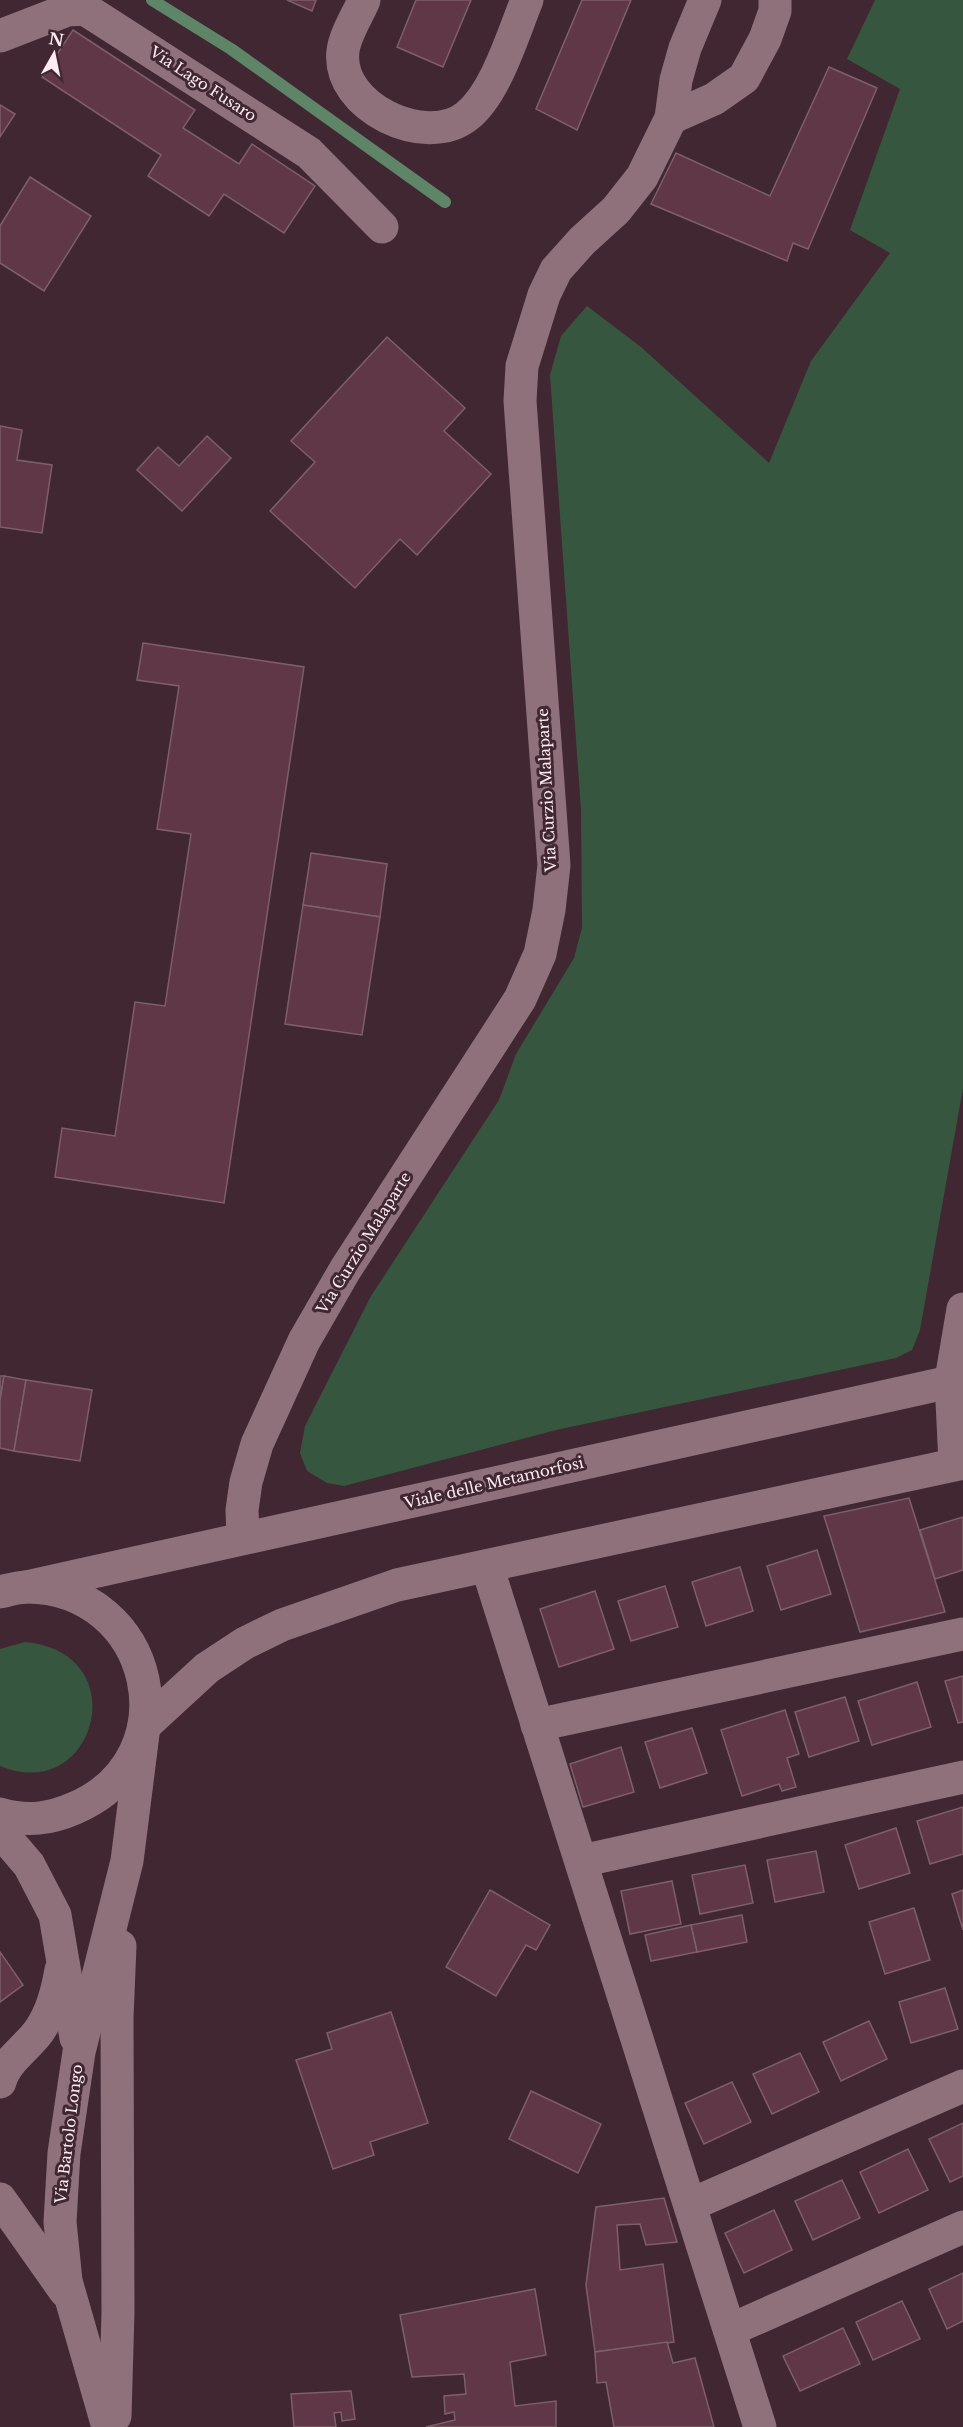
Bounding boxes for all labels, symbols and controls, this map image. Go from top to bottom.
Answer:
north arrow [24,24,84,84]
text: N [47,28,65,50]
street label: Via Lago Fusaro [145,41,260,125]
street label: Via Curzio Malaparte [533,708,560,873]
street label: Via Curzio Malaparte [312,1168,415,1318]
street label: Viale delle Metamorfosi [401,1453,585,1513]
street label: Via Bartolo Longo [50,2063,87,2206]

